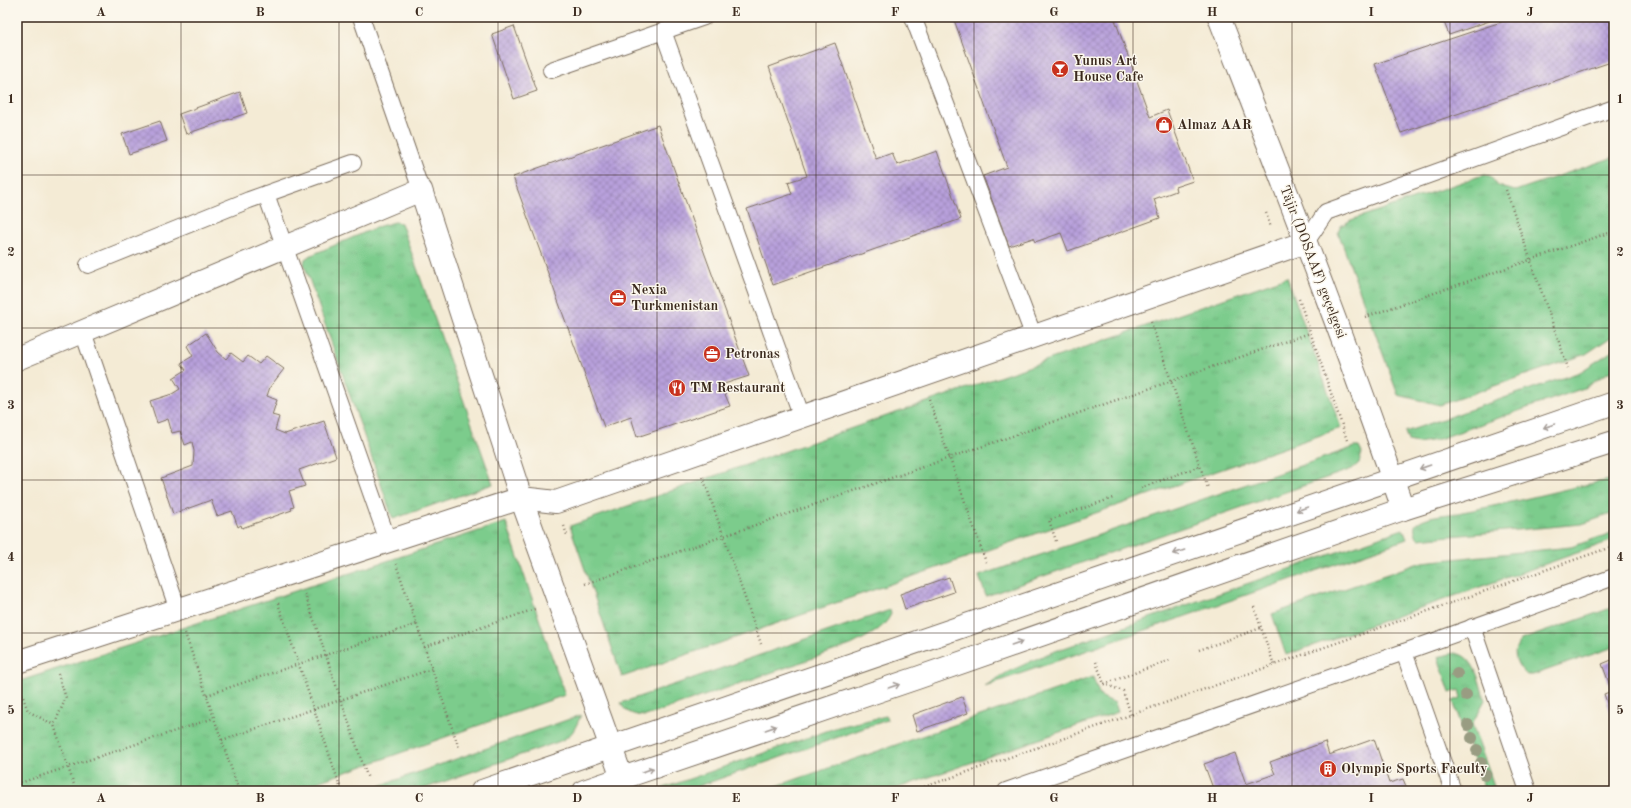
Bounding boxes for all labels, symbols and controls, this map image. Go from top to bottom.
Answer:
text: A [96,6,106,19]
text: B [255,6,265,19]
text: C [415,6,423,19]
text: D [572,6,582,19]
text: E [732,6,741,19]
text: F [891,6,900,19]
text: G [1049,6,1059,19]
text: H [1207,6,1218,19]
text: I [1368,6,1374,19]
text: J [1526,6,1534,19]
place label: Yunus Art House Cafe [1073,54,1144,84]
bar icon: Yunus Art House Cafe [1050,59,1070,79]
text: 1 [7,93,15,106]
text: 1 [1616,93,1624,106]
shop icon: Almaz AAR [1154,115,1174,135]
place label: Almaz AAR [1177,118,1252,132]
street label: Täjir (DOSAAF) geçelgesi [1277,184,1349,341]
text: 2 [7,246,15,259]
text: 2 [1616,246,1624,259]
place label: Nexia Turkmenistan [631,283,719,313]
office icon: Nexia Turkmenistan [608,288,628,308]
office icon: Petronas [702,344,722,364]
place label: Petronas [725,347,780,361]
restaurant icon: TM Restaurant [667,378,687,398]
place label: TM Restaurant [690,381,785,395]
text: 3 [7,399,15,412]
text: 3 [1616,399,1624,412]
one-way arrow [1542,423,1555,430]
one-way arrow [1419,464,1432,471]
one-way arrow [1297,506,1309,514]
one-way arrow [1174,548,1186,556]
text: 4 [7,551,15,564]
text: 4 [1616,551,1624,564]
one-way arrow [1010,639,1022,647]
one-way arrow [887,682,900,689]
text: 5 [7,704,15,717]
text: 5 [1616,704,1624,717]
one-way arrow [764,724,777,731]
building icon: Olympic Sports Faculty [1318,759,1338,779]
place label: Olympic Sports Faculty [1341,762,1488,776]
one-way arrow [641,765,653,773]
text: A [96,792,106,805]
text: B [255,792,265,805]
text: C [415,792,423,805]
text: D [572,792,582,805]
text: E [732,792,741,805]
text: F [891,792,900,805]
text: G [1049,792,1059,805]
text: H [1207,792,1218,805]
text: I [1368,792,1374,805]
text: J [1526,792,1534,805]

